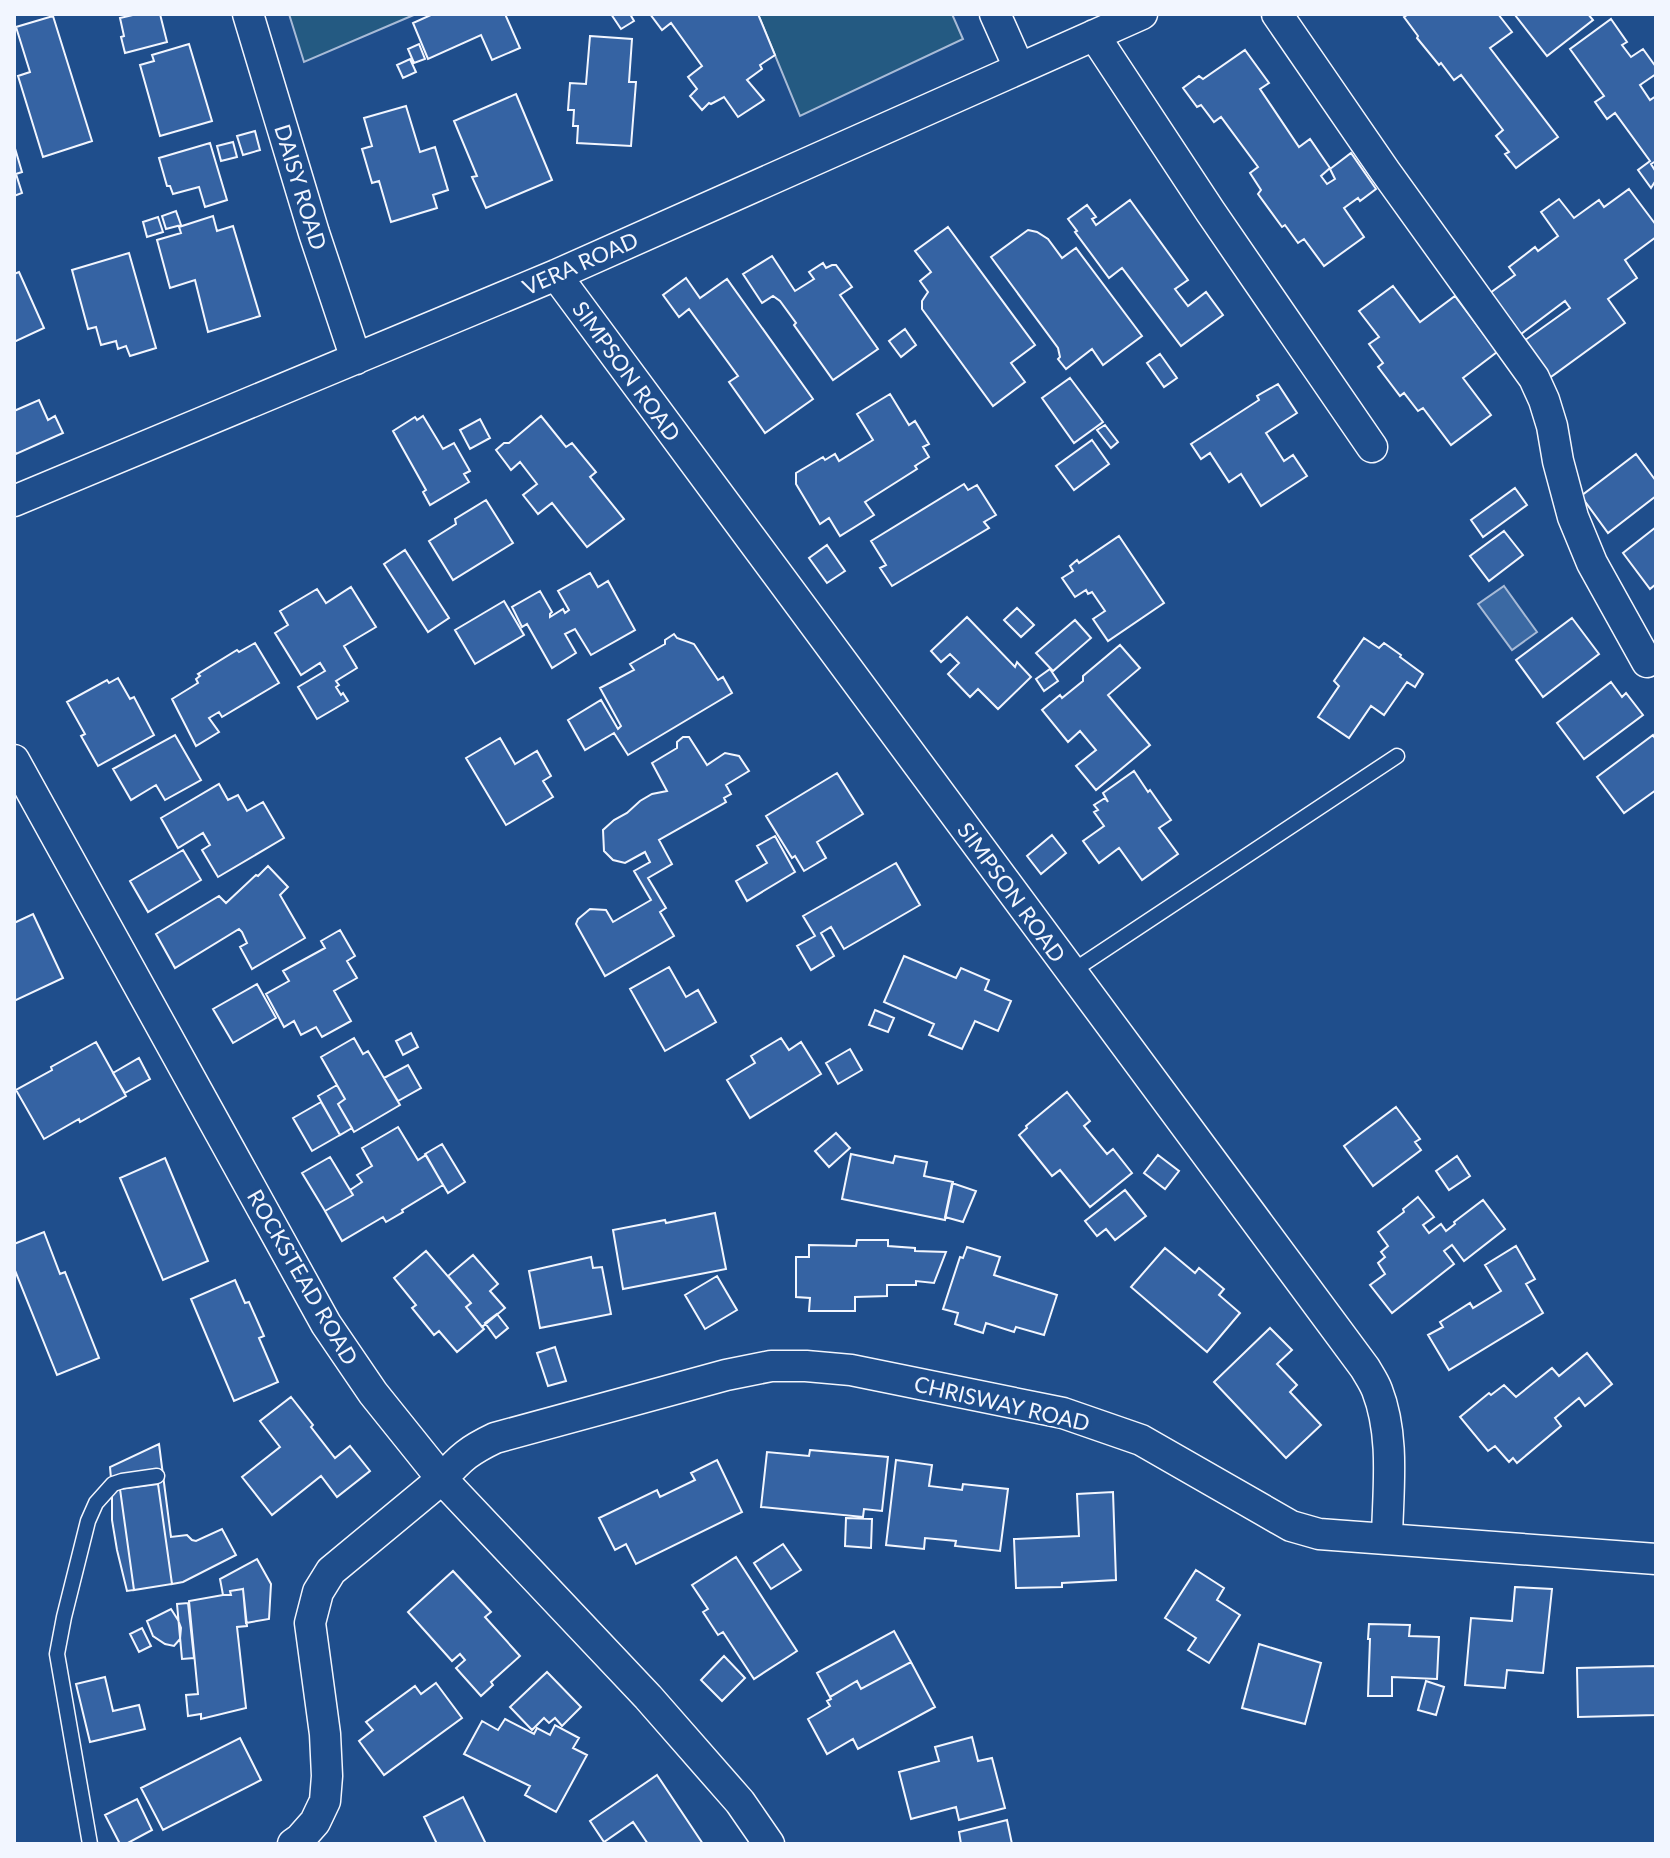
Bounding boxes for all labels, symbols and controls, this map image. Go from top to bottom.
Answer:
street label: DAISY ROAD [269,121,333,253]
street label: VERA ROAD [518,226,642,300]
street label: SIMPSON ROAD [567,296,687,446]
street label: SIMPSON ROAD [952,817,1072,967]
street label: ROCKSTEAD ROAD [242,1185,364,1369]
street label: CHRISWAY ROAD [912,1370,1092,1436]

